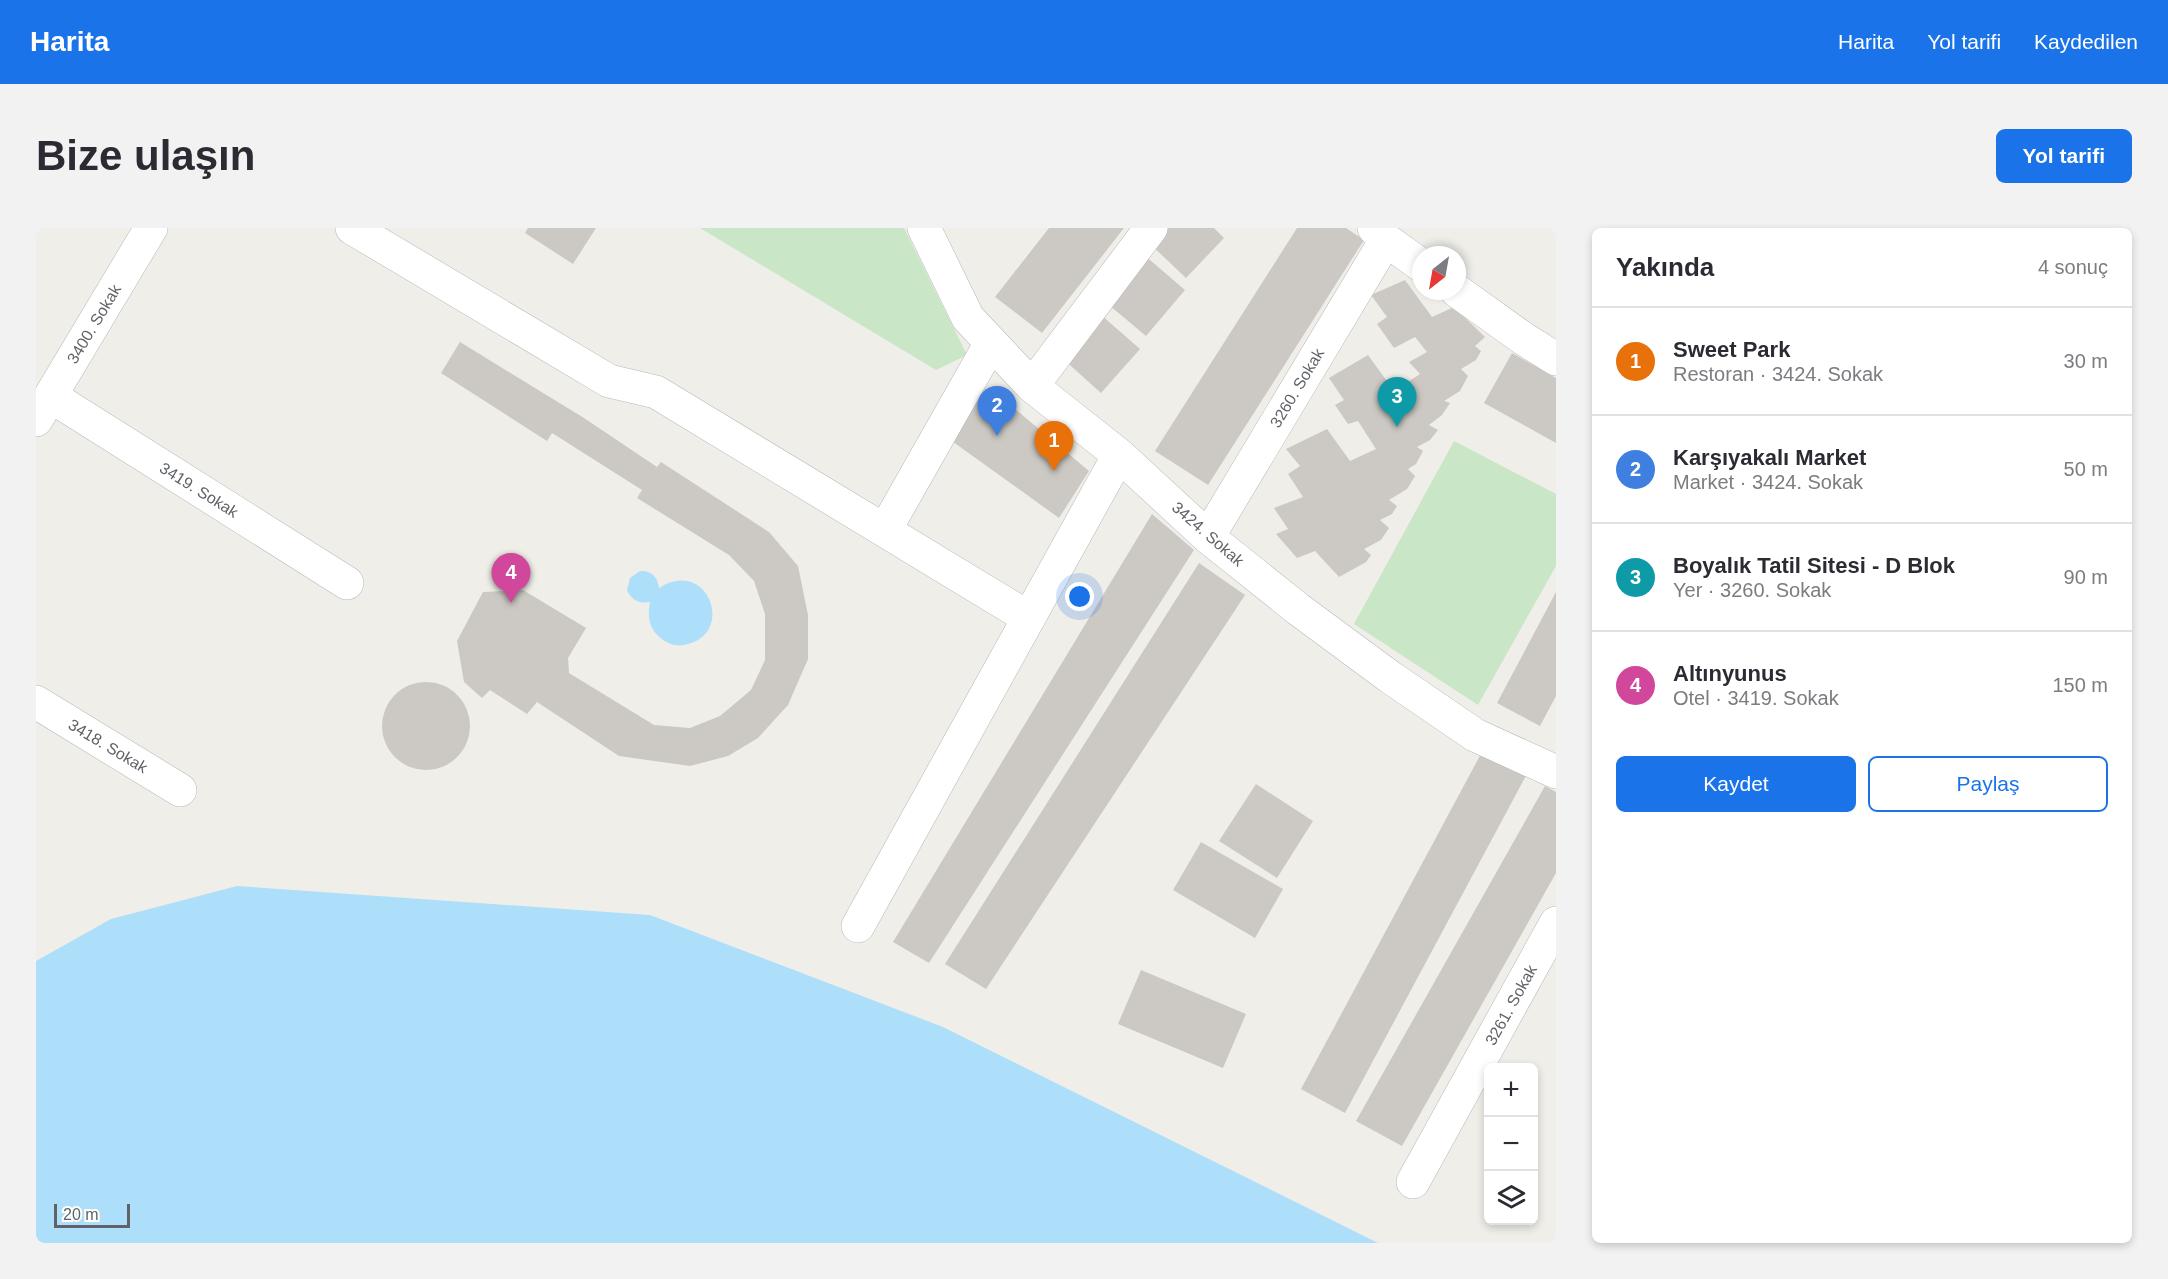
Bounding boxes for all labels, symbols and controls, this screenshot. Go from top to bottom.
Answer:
text: Harita [30,26,109,57]
text: Harita [1838,30,1894,53]
text: Yol tarifi [1927,30,2001,53]
text: Kaydedilen [2034,30,2138,53]
button: Yol tarifi [1996,129,2132,183]
text: Bize ulaşın [36,132,255,179]
north arrow [1412,246,1466,300]
text: Yakında [1616,252,1714,282]
text: 4 sonuç [2038,256,2108,278]
street label: 3400. Sokak [64,281,125,367]
text: Sweet Park [1673,337,1790,362]
street label: 3260. Sokak [1267,345,1328,431]
text: 1 [1630,350,1641,372]
text: 30 m [2064,350,2108,372]
text: Restoran · 3424. Sokak [1673,363,1883,385]
pin: 3 [1378,378,1416,427]
pin: 2 [978,386,1016,436]
pin: 1 [1034,422,1074,471]
text: Karşıyakalı Market [1673,445,1866,470]
text: 2 [1630,458,1641,480]
text: 50 m [2064,458,2108,480]
street label: 3419. Sokak [157,459,242,521]
text: Market · 3424. Sokak [1673,471,1863,493]
street label: 3424. Sokak [1169,498,1248,570]
text: Boyalık Tatil Sitesi - D Blok [1673,553,1955,578]
pin: 4 [492,554,530,603]
text: 3 [1630,566,1641,588]
text: 90 m [2064,566,2108,588]
text: Yer · 3260. Sokak [1673,579,1831,601]
your location [1065,582,1094,611]
text: Altınyunus [1673,661,1787,686]
text: 4 [1630,674,1641,696]
text: 150 m [2052,674,2108,696]
text: Otel · 3419. Sokak [1673,687,1839,709]
street label: 3418. Sokak [65,716,151,777]
button: Kaydet [1616,756,1856,812]
button: Paylaş [1868,756,2108,812]
street label: 3261. Sokak [1482,961,1540,1048]
map controls [1484,1063,1538,1225]
button: + [1484,1063,1538,1117]
button: − [1484,1117,1538,1171]
button: layers [1484,1171,1538,1225]
scale bar [54,1201,130,1228]
text: 20 m [63,1206,99,1223]

